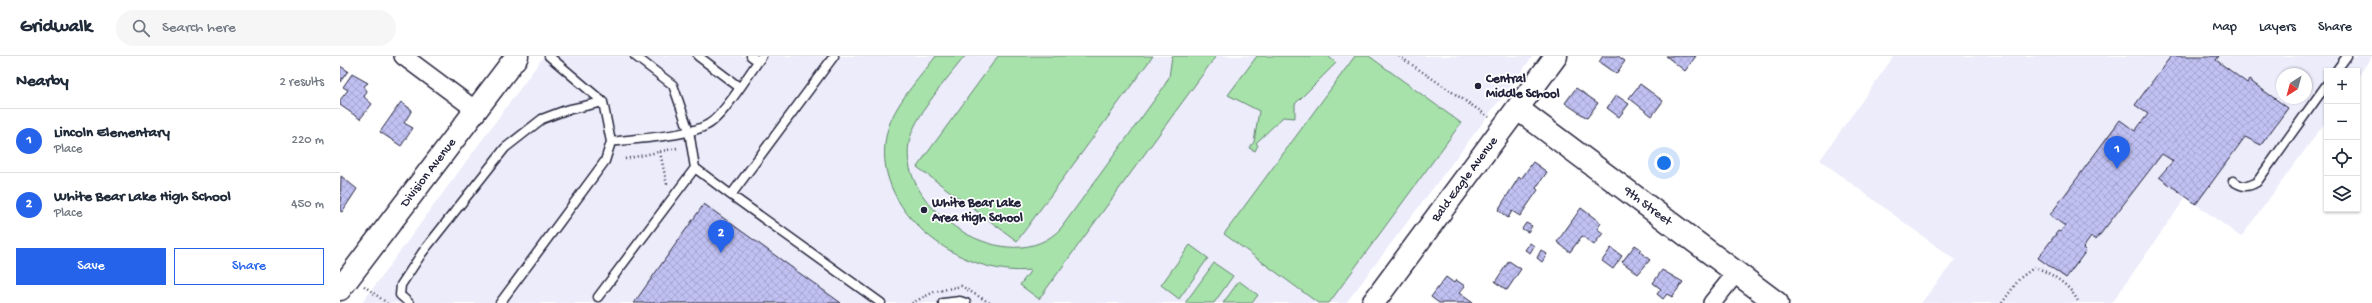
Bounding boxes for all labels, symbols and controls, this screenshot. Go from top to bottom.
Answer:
search box [116,10,396,46]
text: Gridwalk [20,16,92,39]
icon: search [130,17,152,39]
text: Search here [162,19,236,37]
text: Map [2213,19,2237,36]
text: Layers [2259,19,2296,36]
text: Share [2318,19,2352,36]
north arrow [2276,68,2312,104]
map controls [2324,68,2360,212]
button: + [2324,68,2360,104]
text: Nearby [16,72,69,92]
place label: Central Middle School [1485,72,1560,102]
text: 2 results [279,75,324,90]
marker: Central Middle School [1473,81,1483,91]
button: − [2324,104,2360,140]
text: Lincoln Elementary [54,124,170,142]
text: 1 [26,133,32,148]
text: 220 m [292,133,324,148]
street label: Bald Eagle Avenue [1428,134,1501,226]
street label: Division Avenue [397,135,459,211]
pin: 1 [2104,136,2130,169]
button: locate [2324,140,2360,176]
text: Place [54,142,82,157]
your location [1654,153,1674,173]
button: layers [2324,176,2360,212]
street label: 9th Street [1620,183,1676,230]
text: White Bear Lake High School [54,188,231,206]
place label: White Bear Lake Area High School [931,196,1023,226]
text: 2 [26,197,32,212]
text: 450 m [291,197,324,212]
marker: White Bear Lake Area High School [919,205,929,215]
text: Place [54,206,82,221]
pin: 2 [708,220,734,253]
button: Save [16,248,166,285]
button: Share [174,248,324,285]

